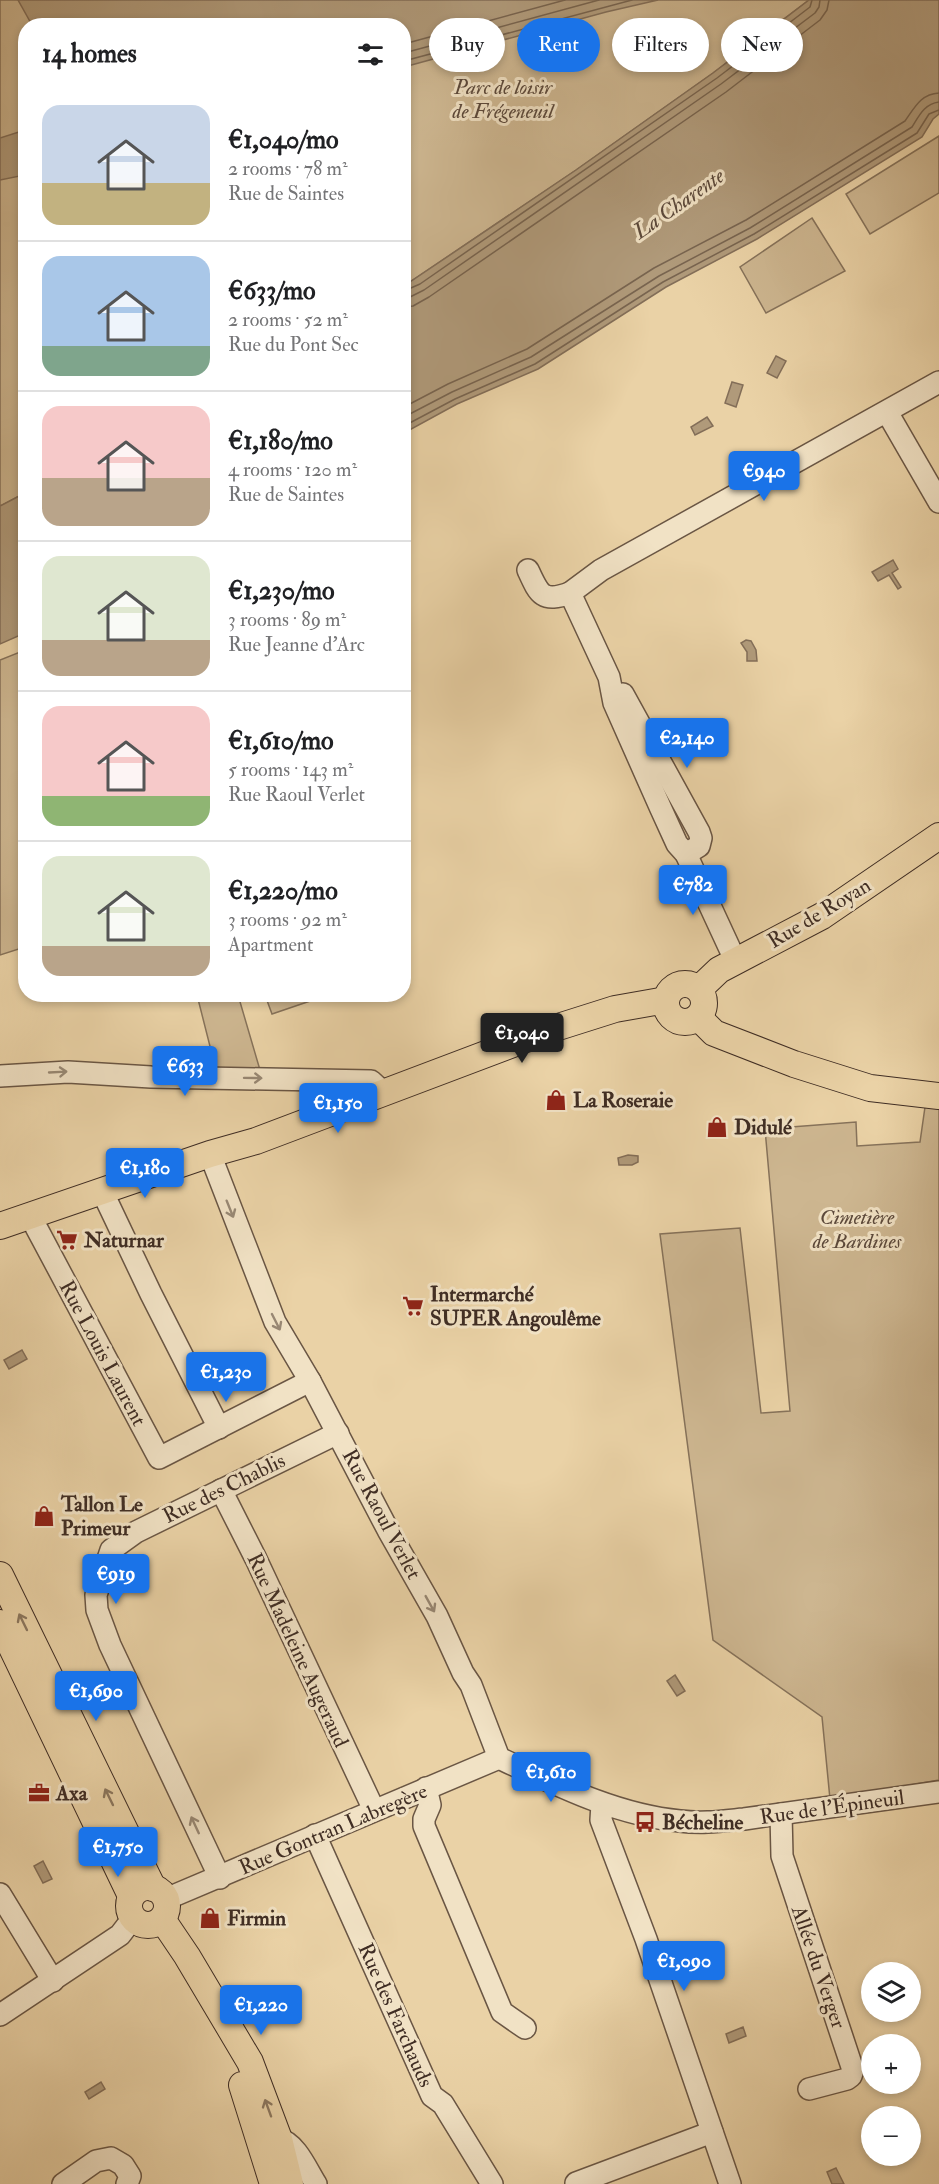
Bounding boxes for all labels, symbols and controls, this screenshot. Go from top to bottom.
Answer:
chip: Buy [429,18,505,72]
chip: Rent [517,18,600,72]
chip: Filters [612,18,709,72]
chip: New [721,18,803,72]
text: 14 homes [42,38,137,70]
icon: filters [354,38,387,71]
park label: Parc de loisir de Frégeneuil [452,74,555,125]
text: €1,040/mo [228,124,339,156]
icon: home [90,129,162,201]
text: 2 rooms · 78 m² [228,156,348,181]
water label: La Charente [627,162,730,246]
text: Rue de Saintes [228,181,344,206]
text: €633/mo [228,275,316,307]
icon: home [90,280,162,352]
text: 2 rooms · 52 m² [228,307,348,332]
text: Rue du Pont Sec [228,332,359,357]
text: €1,180/mo [228,425,333,457]
icon: home [90,430,162,502]
pin: €940 [728,451,800,502]
text: 4 rooms · 120 m² [228,457,357,482]
text: €940 [743,458,786,483]
text: Rue de Saintes [228,482,344,507]
text: €1,230/mo [228,575,335,607]
icon: home [90,580,162,652]
text: 3 rooms · 89 m² [228,607,346,632]
text: Rue Jeanne d'Arc [228,632,365,657]
pin: €2,140 [638,718,736,769]
text: €1,610/mo [228,725,333,757]
text: €2,140 [660,725,714,750]
icon: home [90,730,162,802]
text: 5 rooms · 143 m² [228,757,353,782]
text: Rue Raoul Verlet [228,782,365,807]
pin: €782 [657,865,729,916]
text: €782 [673,872,713,897]
street label: Rue de Royan [763,872,876,955]
text: €1,220/mo [228,875,338,907]
icon: home [90,880,162,952]
text: 3 rooms · 92 m² [228,907,347,932]
text: Apartment [228,932,313,957]
pin: €1,040 [473,1013,571,1064]
text: €1,040 [495,1020,549,1045]
pin: €633 [149,1046,221,1097]
text: €633 [166,1053,204,1078]
one-way arrow [48,1067,68,1078]
one-way arrow [243,1072,263,1084]
pin: €1,150 [289,1083,387,1134]
place label: La Roseraie [573,1087,673,1114]
shop icon: La Roseraie [544,1088,568,1112]
text: €1,150 [313,1090,363,1115]
place label: Didulé [734,1114,793,1141]
shop icon: Didulé [705,1115,729,1139]
pin: €1,180 [96,1148,194,1199]
text: €1,180 [120,1155,170,1180]
one-way arrow [225,1199,236,1218]
park label: Cimetière de Bardines [812,1204,903,1255]
place label: Naturnar [83,1227,165,1254]
supermarket icon: Naturnar [55,1228,79,1252]
street label: Rue Louis Laurent [53,1276,152,1431]
place label: Intermarché SUPER Angoulême [430,1281,601,1332]
supermarket icon: Intermarché SUPER Angoulême [401,1294,425,1318]
one-way arrow [270,1313,282,1330]
pin: €1,230 [177,1352,275,1403]
text: €1,230 [200,1359,252,1384]
street label: Rue Raoul Verlet [336,1444,427,1584]
street label: Rue des Chablis [159,1447,290,1530]
place label: Tallon Le Primeur [60,1491,143,1542]
shop icon: Tallon Le Primeur [32,1504,56,1528]
street label: Rue Madeleine Augeraud [241,1549,355,1752]
pin: €919 [80,1554,152,1605]
text: €919 [96,1561,136,1586]
one-way arrow [425,1594,436,1612]
one-way arrow [17,1614,28,1632]
pin: €1,690 [47,1671,145,1722]
text: €1,690 [69,1678,123,1703]
pin: €1,610 [502,1752,600,1803]
text: €1,610 [526,1759,576,1784]
street label: Rue Gontran Labregère [235,1777,432,1881]
place label: Axa [55,1780,89,1807]
office icon: Axa [27,1781,51,1805]
street label: Rue de l'Épineuil [758,1784,907,1831]
one-way arrow [103,1789,115,1807]
place label: Bécheline [662,1809,744,1836]
bus stop icon: Bécheline [633,1810,657,1834]
one-way arrow [188,1816,200,1834]
pin: €1,750 [69,1827,167,1878]
text: €1,750 [93,1834,143,1859]
street label: Allée du Verger [785,1901,852,2032]
place label: Firmin [227,1905,286,1932]
shop icon: Firmin [198,1906,222,1930]
street label: Rue des Farchauds [352,1939,439,2092]
pin: €1,090 [635,1941,733,1992]
text: €1,090 [657,1948,711,1973]
map controls [861,1962,921,2166]
button: layers [861,1962,921,2022]
pin: €1,220 [212,1985,310,2036]
text: €1,220 [234,1992,288,2017]
button: + [861,2034,921,2094]
one-way arrow [261,2099,272,2118]
button: − [861,2106,921,2166]

